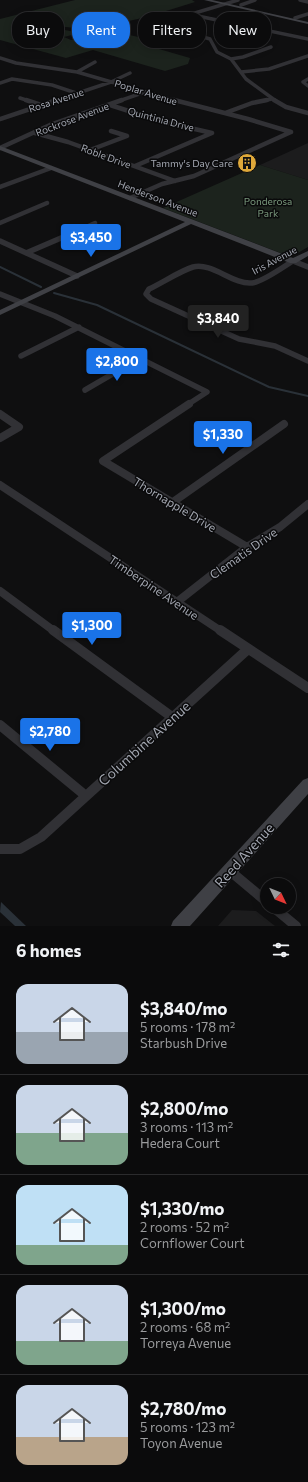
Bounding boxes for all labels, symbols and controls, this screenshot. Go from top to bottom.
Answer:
chip: Buy [12,12,64,48]
chip: Rent [72,12,130,48]
chip: Filters [138,12,206,48]
chip: New [214,12,271,48]
street label: Poplar Avenue [113,77,179,107]
street label: Rosa Avenue [27,85,85,115]
street label: Rockrose Avenue [34,100,110,138]
street label: Quintinia Drive [126,104,196,134]
street label: Roble Drive [79,141,133,171]
building icon: Tammy's Day Care [236,152,258,174]
place label: Tammy's Day Care [150,157,233,169]
street label: Henderson Avenue [116,177,200,219]
park label: Ponderosa Park [244,195,292,219]
pin: $3,450 [58,224,124,258]
text: $3,450 [70,229,112,245]
street label: Iris Avenue [249,243,299,277]
pin: $3,840 [185,305,251,339]
text: $3,840 [197,310,239,326]
pin: $2,800 [84,348,150,382]
text: $2,800 [95,353,139,369]
pin: $1,330 [190,421,256,455]
text: $1,330 [203,426,243,442]
street label: Thornapple Drive [131,474,219,534]
street label: Clematis Drive [207,525,279,581]
street label: Timberpine Avenue [106,552,202,622]
pin: $1,300 [59,612,125,646]
text: $1,300 [71,617,113,633]
street label: Columbine Avenue [94,697,194,789]
pin: $2,780 [17,718,83,752]
text: $2,780 [29,723,71,739]
street label: Reed Avenue [211,819,277,891]
north arrow [260,878,296,914]
map controls [260,878,296,914]
icon: filters [270,939,292,961]
text: 6 homes [16,940,81,961]
text: $3,840/mo [140,998,228,1019]
icon: home [48,1000,96,1048]
text: 5 rooms · 178 m² [140,1019,235,1035]
text: Starbush Drive [140,1035,227,1051]
text: $2,800/mo [140,1098,228,1119]
icon: home [48,1101,96,1149]
text: 3 rooms · 113 m² [140,1119,233,1135]
text: Hedera Court [140,1135,220,1151]
text: $1,330/mo [140,1198,225,1219]
icon: home [48,1201,96,1249]
text: 2 rooms · 52 m² [140,1219,229,1235]
text: Cornflower Court [140,1235,244,1251]
text: $1,300/mo [140,1298,226,1319]
icon: home [48,1301,96,1349]
text: 2 rooms · 68 m² [140,1319,230,1335]
text: Torreya Avenue [140,1335,231,1351]
text: $2,780/mo [140,1398,226,1419]
icon: home [48,1401,96,1449]
text: 5 rooms · 123 m² [140,1419,235,1435]
text: Toyon Avenue [140,1435,222,1451]

